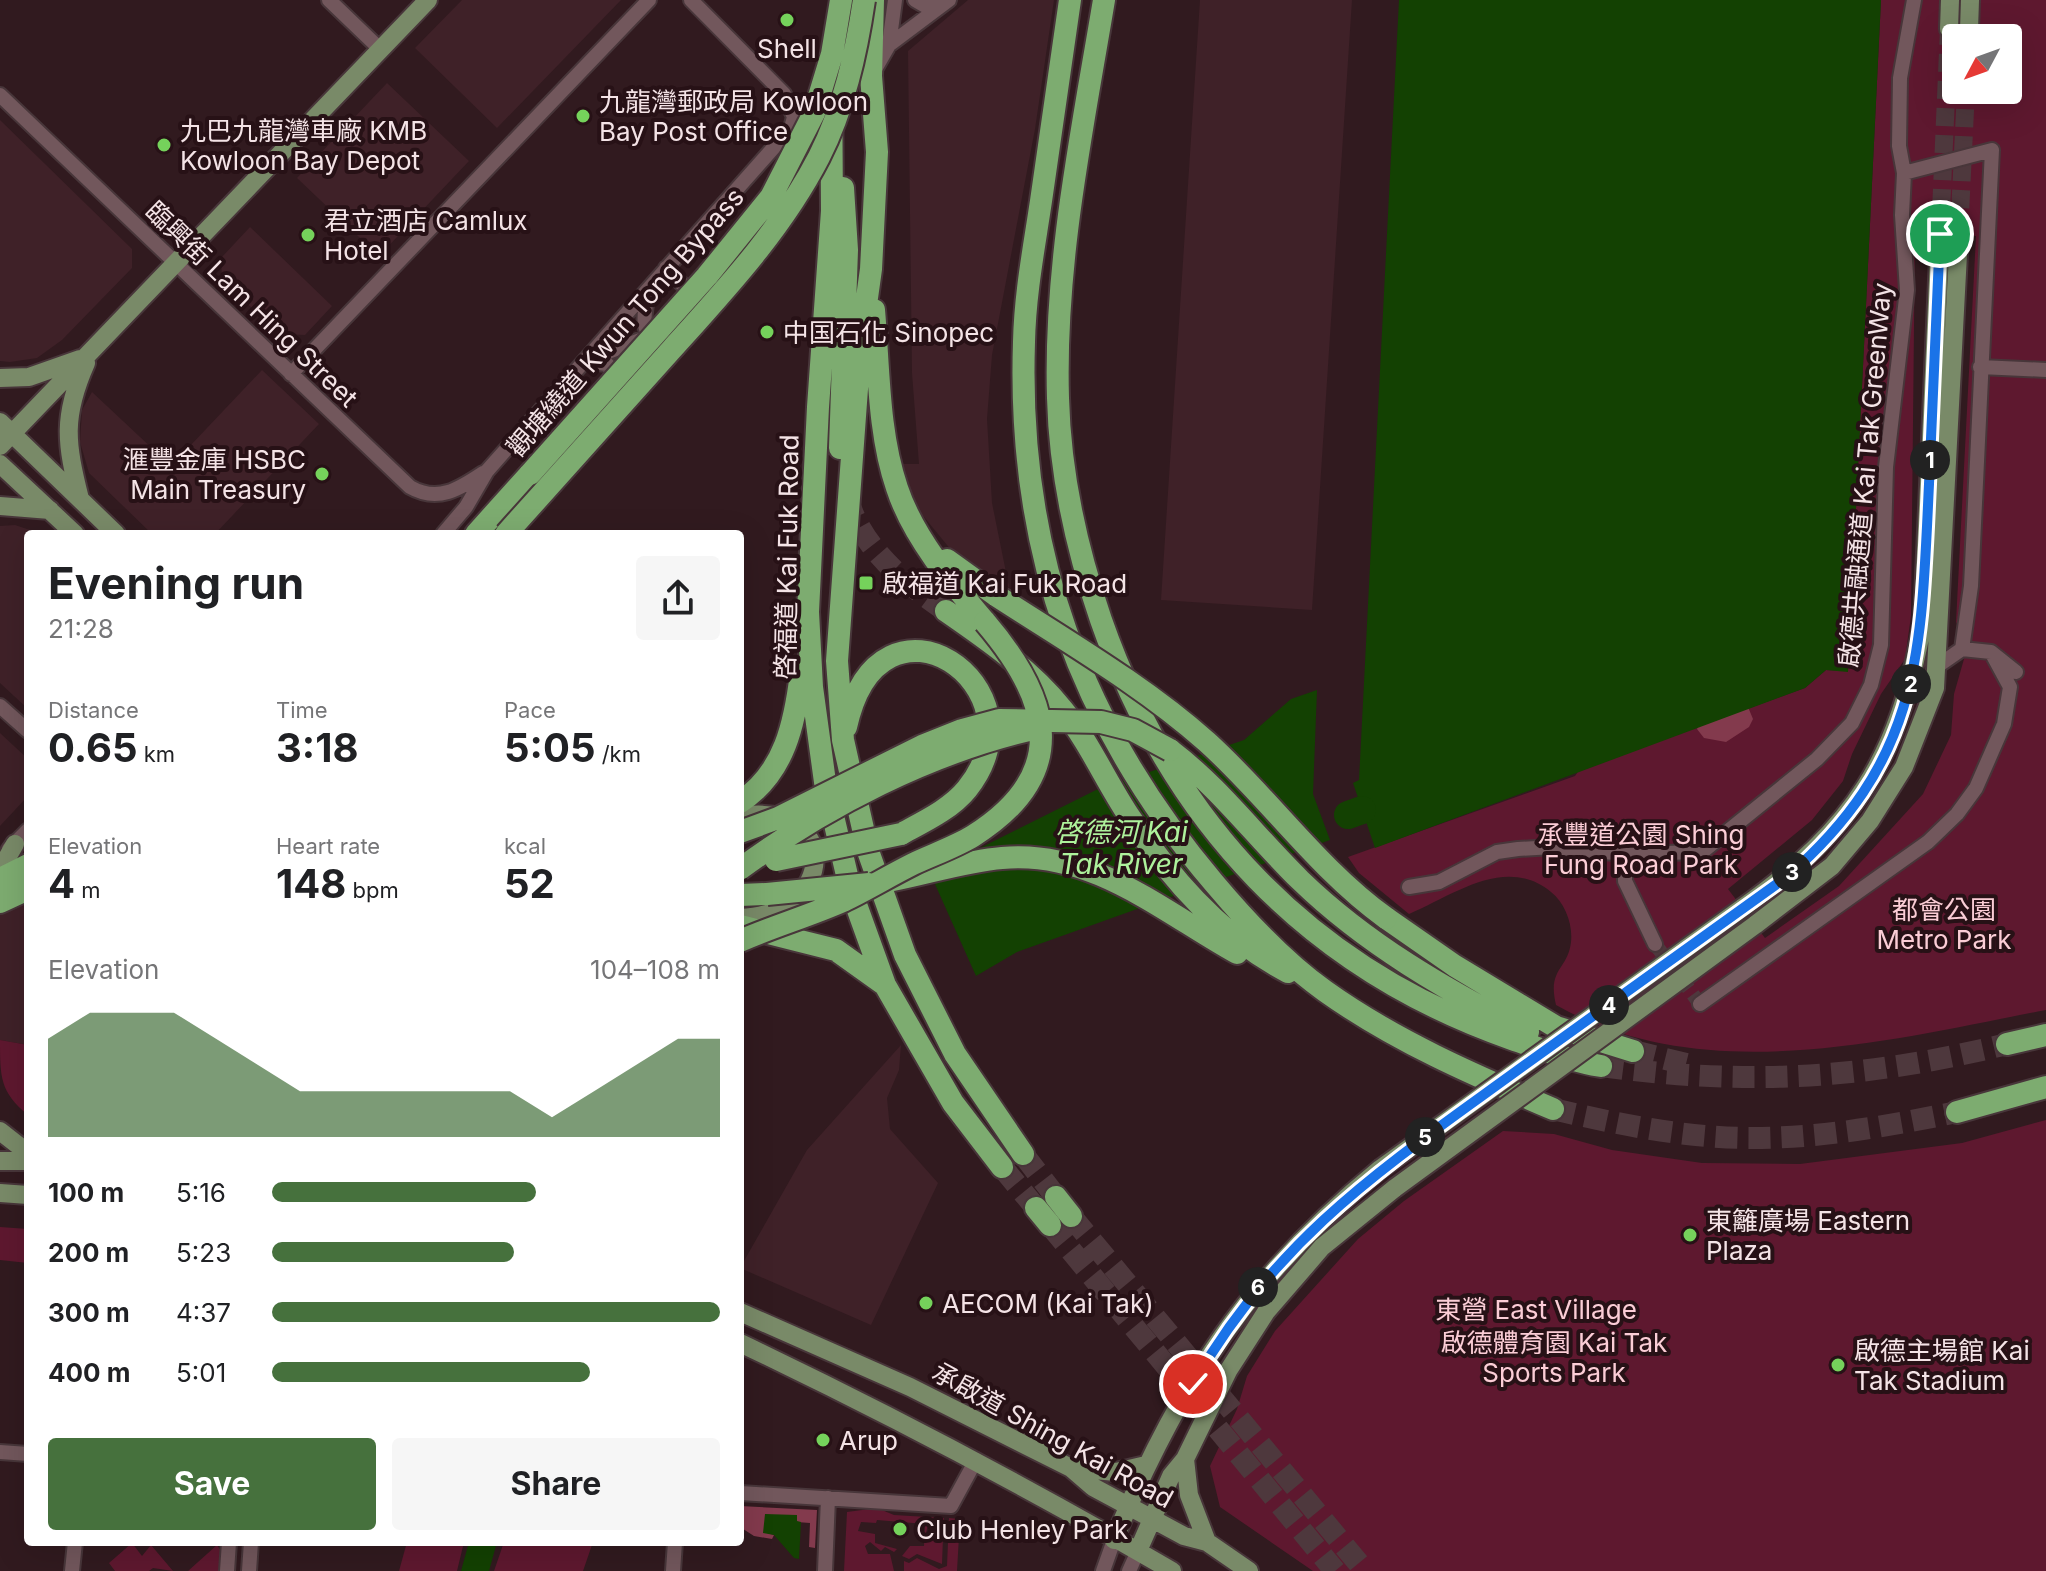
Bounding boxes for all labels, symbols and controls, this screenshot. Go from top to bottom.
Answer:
marker: Shell [778,11,796,29]
north arrow [1942,24,2022,104]
map controls [1942,24,2022,104]
place label: Shell [757,33,817,64]
place label: 九龍灣郵政局 Kowloon Bay Post Office [599,86,868,147]
marker: 九龍灣郵政局 Kowloon Bay Post Office [574,107,592,125]
place label: 九巴九龍灣車廠 KMB Kowloon Bay Depot [180,115,427,176]
marker: 九巴九龍灣車廠 KMB Kowloon Bay Depot [155,136,173,154]
street label: 觀塘繞道 Kwun Tong Bypass [500,182,750,462]
street label: 臨興街 Lam Hing Street [140,195,364,413]
pin [1906,200,1974,268]
place label: 君立酒店 Camlux Hotel [324,205,528,266]
icon: arrive [1918,212,1962,256]
marker: 君立酒店 Camlux Hotel [299,226,317,244]
street label: 啟德共融通道 Kai Tak GreenWay [1833,281,1897,669]
place label: 中国石化 Sinopec [783,317,994,348]
marker: 中国石化 Sinopec [758,323,776,341]
street label: 啓福道 Kai Fuk Road [769,434,805,680]
pin: 1 [1910,440,1950,480]
place label: 滙豐金庫 HSBC Main Treasury [123,444,306,505]
text: 1 [1925,447,1935,473]
marker: 滙豐金庫 HSBC Main Treasury [313,465,331,483]
text: Evening run [48,556,304,610]
button: share [636,556,720,640]
place label: 啟福道 Kai Fuk Road [882,568,1127,599]
marker: 啟福道 Kai Fuk Road [857,574,875,592]
text: 21:28 [48,613,114,644]
pin: 2 [1891,664,1931,704]
text: 2 [1904,671,1918,697]
text: Distance [48,697,139,723]
text: Time [276,697,328,723]
text: Pace [504,697,556,723]
text: 0.65 [48,723,138,772]
text: 3:18 [276,723,358,772]
text: 5:05 [504,723,595,772]
text: km [138,741,175,767]
text: /km [595,741,641,767]
water label: 啓德河 Kai Tak River [1054,815,1189,881]
park label: 承豐道公園 Shing Fung Road Park [1538,819,1744,880]
text: Elevation [48,833,142,859]
text: Heart rate [276,833,380,859]
text: kcal [504,833,546,859]
pin: 3 [1772,852,1812,892]
text: 4 [48,859,75,908]
text: 148 [276,859,346,908]
text: 52 [504,859,555,908]
text: 3 [1785,859,1799,885]
text: m [75,877,101,903]
text: bpm [346,877,399,903]
park label: 都會公園 Metro Park [1876,894,2012,955]
text: Elevation [48,954,159,985]
text: 104–108 m [590,954,720,985]
pin: 4 [1589,985,1629,1025]
text: 4 [1602,992,1616,1018]
pin: 5 [1405,1117,1445,1157]
text: 5 [1418,1124,1432,1150]
text: 100 m [48,1177,124,1208]
text: 5:16 [176,1177,226,1208]
place label: 東籬廣場 Eastern Plaza [1706,1205,1910,1266]
marker: 東籬廣場 Eastern Plaza [1681,1226,1699,1244]
text: 200 m [48,1237,129,1268]
text: 5:23 [176,1237,231,1268]
pin: 6 [1238,1267,1278,1307]
text: 6 [1251,1274,1265,1300]
place label: AECOM (Kai Tak) [942,1288,1154,1319]
marker: AECOM (Kai Tak) [917,1294,935,1312]
park label: 東營 East Village [1435,1294,1637,1325]
text: 300 m [48,1297,130,1328]
text: 4:37 [176,1297,231,1328]
park label: 啟德體育園 Kai Tak Sports Park [1441,1327,1667,1388]
place label: 啟德主場館 Kai Tak Stadium [1854,1335,2030,1396]
pin [1159,1350,1227,1418]
street label: 承啟道 Shing Kai Road [927,1356,1179,1514]
marker: 啟德主場館 Kai Tak Stadium [1829,1356,1847,1374]
text: 400 m [48,1357,131,1388]
text: 5:01 [176,1357,226,1388]
icon: check [1171,1362,1215,1406]
place label: Arup [839,1425,898,1456]
marker: Arup [814,1431,832,1449]
button: Save [48,1438,376,1530]
button: Share [392,1438,720,1530]
place label: Club Henley Park [916,1514,1128,1545]
marker: Club Henley Park [891,1520,909,1538]

